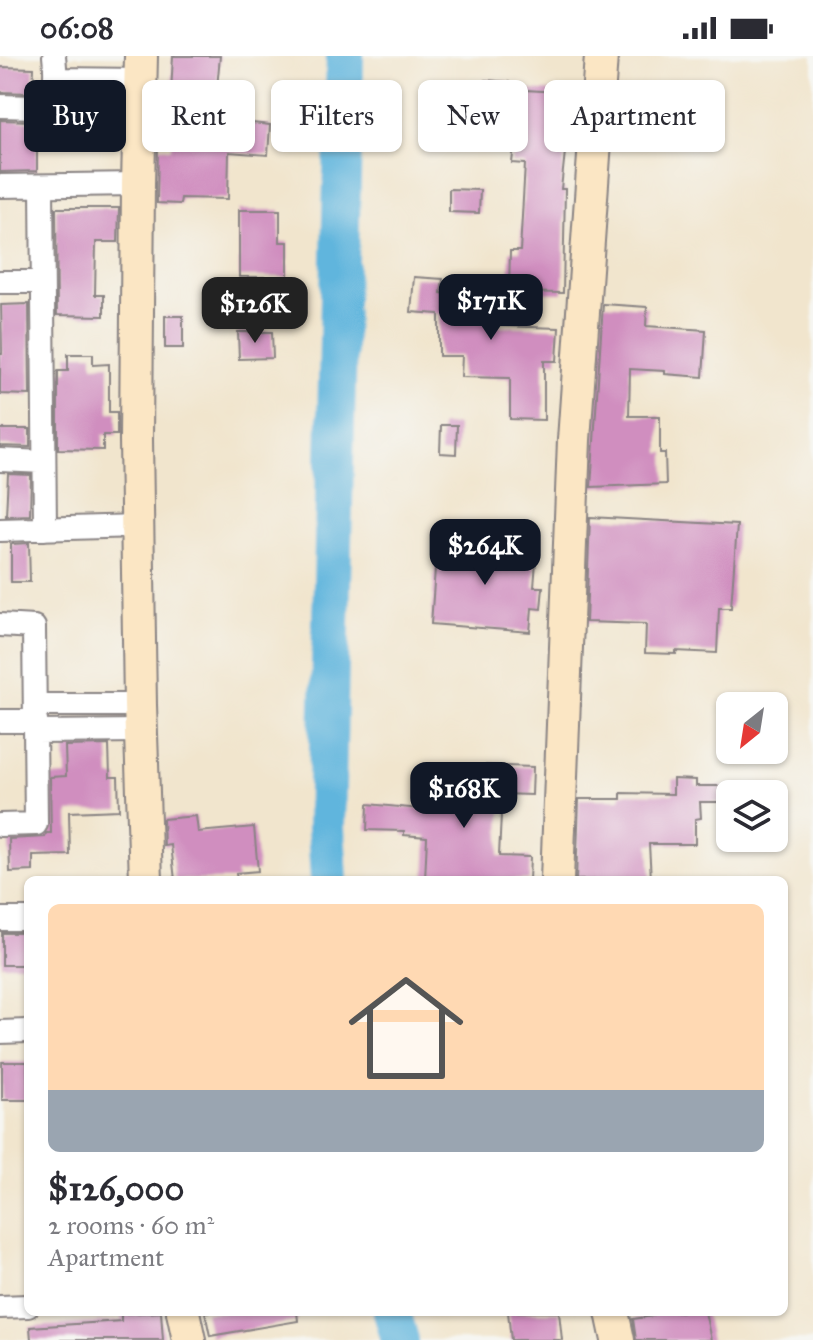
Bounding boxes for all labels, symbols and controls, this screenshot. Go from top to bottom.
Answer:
text: 06:08 [40,10,114,46]
chip: Buy [24,80,126,152]
chip: Rent [142,80,255,152]
chip: Filters [271,80,402,152]
chip: New [418,80,528,152]
chip: Apartment [544,80,725,152]
pin: $171K [435,274,547,342]
pin: $126K [199,277,311,345]
text: $171K [457,284,525,316]
text: $126K [220,287,290,319]
pin: $264K [429,519,541,587]
text: $264K [448,529,522,561]
north arrow [716,692,788,764]
map controls [716,692,788,852]
pin: $168K [408,762,520,830]
text: $168K [428,772,500,804]
button: layers [716,780,788,852]
icon: home [334,956,478,1100]
text: $126,000 [48,1168,184,1209]
text: 2 rooms · 60 m² [48,1209,214,1241]
text: Apartment [48,1241,164,1273]

